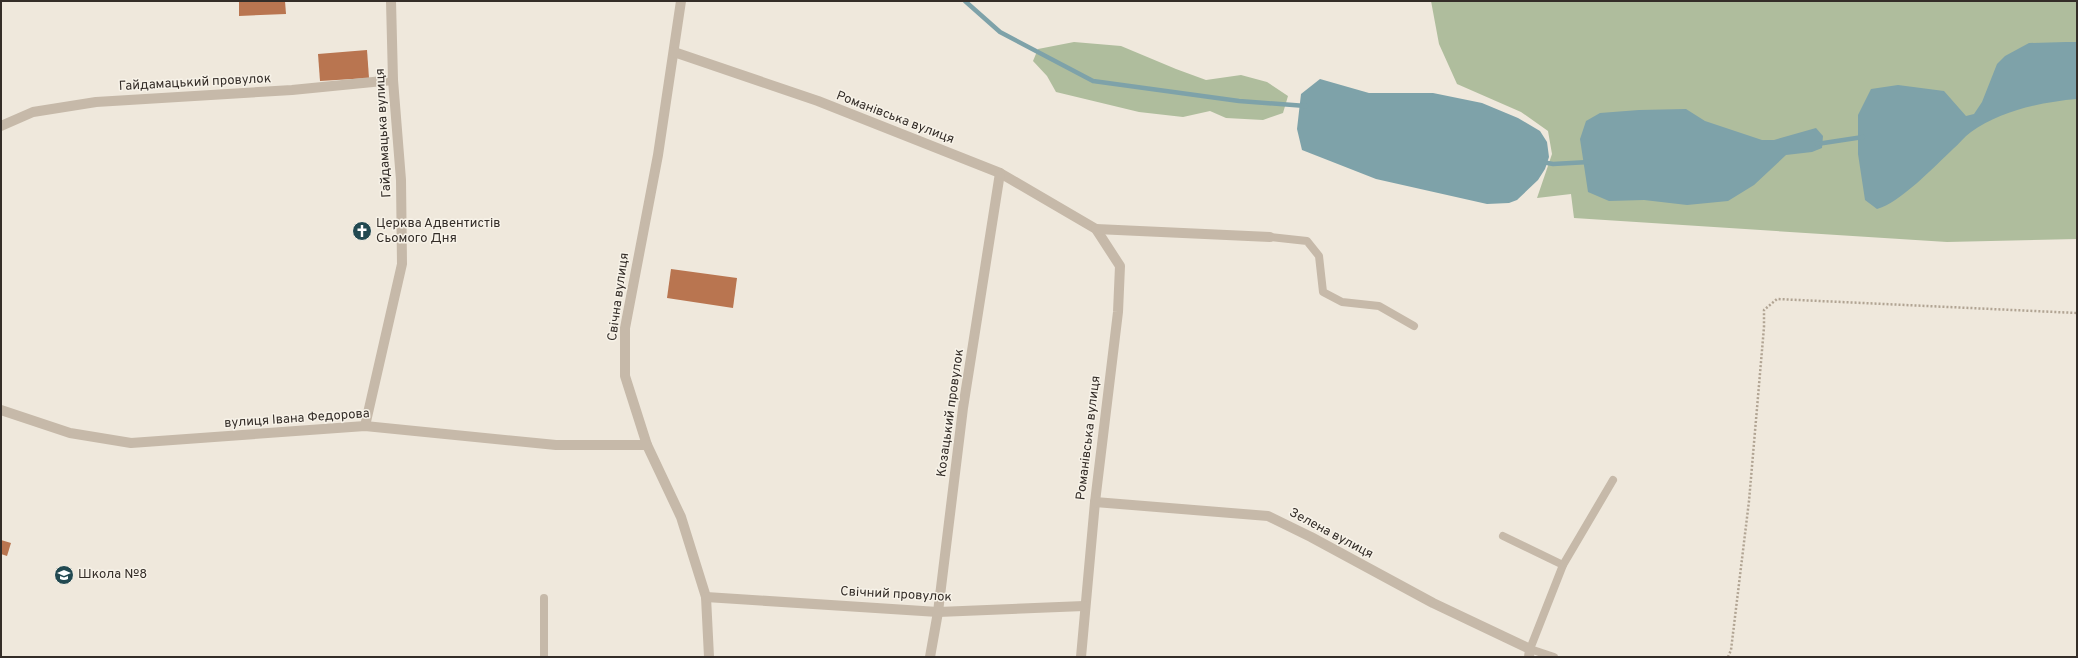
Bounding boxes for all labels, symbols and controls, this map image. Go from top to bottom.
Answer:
street label: Гайдамацька вулиця [373,68,395,198]
street label: Гайдамацький провулок [118,71,272,95]
street label: Романівська вулиця [834,88,956,148]
place label: Церква Адвентистiв Сьомого Дня [376,216,501,247]
church icon: Церква Адвентистiв Сьомого Дня [351,220,373,242]
street label: Свічна вулиця [605,252,633,342]
street label: Козацький провулок [934,348,968,478]
street label: Романівська вулиця [1073,375,1105,501]
street label: вулиця Івана Федорова [224,406,370,432]
street label: Зелена вулиця [1286,505,1376,563]
school or university icon: Школа №8 [53,564,75,586]
place label: Школа №8 [78,567,147,583]
street label: Свічний провулок [840,584,952,606]

